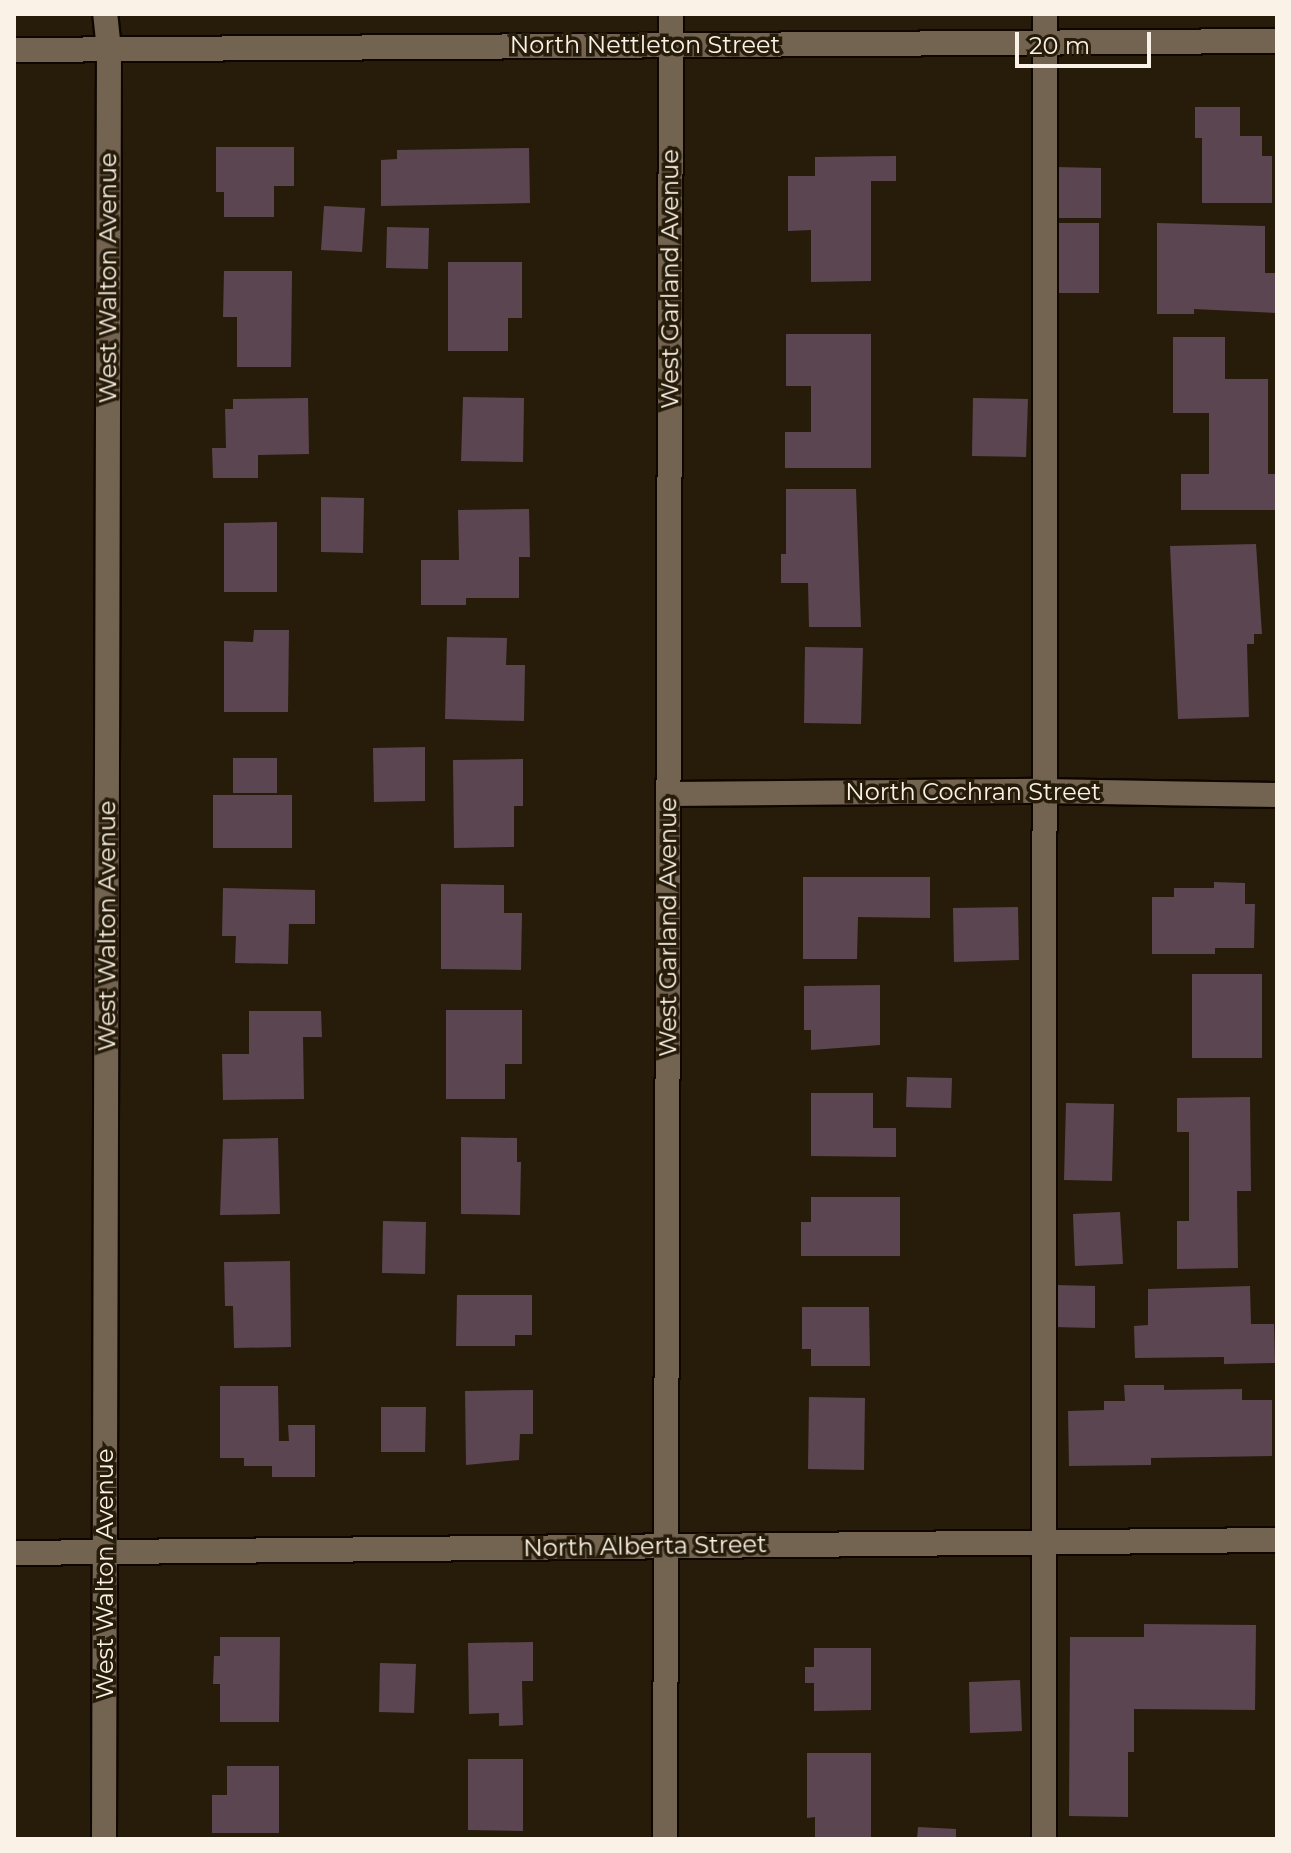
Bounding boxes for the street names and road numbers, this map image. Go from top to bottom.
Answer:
street label: North Nettleton Street [510,31,780,59]
street label: West Garland Avenue [656,149,684,409]
street label: West Walton Avenue [94,153,122,403]
street label: North Cochran Street [845,778,1101,806]
street label: West Garland Avenue [654,797,682,1057]
street label: West Walton Avenue [93,801,121,1051]
street label: West Walton Avenue [91,1449,119,1699]
street label: North Alberta Street [523,1529,767,1563]

